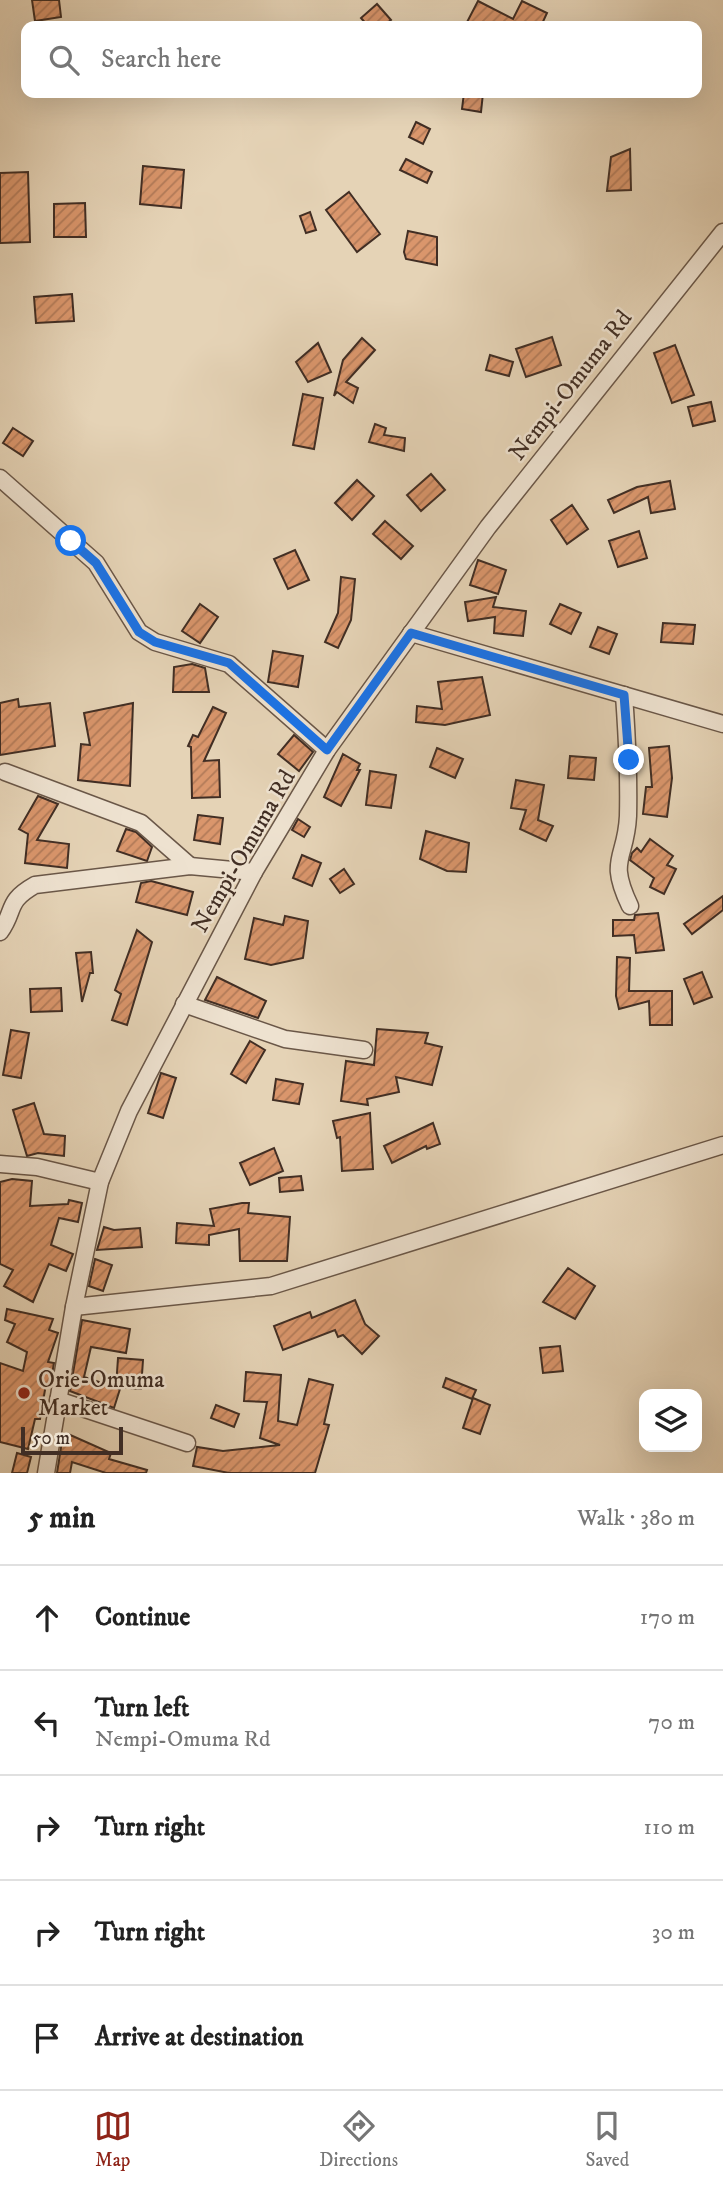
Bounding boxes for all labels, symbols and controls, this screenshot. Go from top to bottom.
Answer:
search box [21,21,702,98]
icon: search [45,41,83,79]
text: Search here [101,43,221,76]
street label: Nempi-Omuma Rd [503,304,639,467]
route start [55,525,86,556]
route end [613,744,644,775]
street label: Nempi-Omuma Rd [185,765,303,938]
place label: Orie-Omuma Market [38,1365,165,1423]
marker: Orie-Omuma Market [16,1385,32,1401]
map controls [639,1389,702,1452]
button: layers [639,1389,702,1452]
scale bar [21,1424,122,1456]
text: 50 m [32,1427,70,1450]
text: 5 min [28,1500,95,1537]
text: Walk · 380 m [577,1504,695,1533]
icon: ahead [28,1599,66,1637]
text: Continue [95,1601,190,1634]
text: 170 m [640,1603,695,1632]
text: Turn left [95,1692,189,1725]
icon: left [28,1704,66,1742]
text: 70 m [648,1708,695,1737]
text: Nempi-Omuma Rd [95,1725,270,1754]
icon: right [28,1809,66,1847]
text: Turn right [95,1811,205,1844]
text: 110 m [644,1813,695,1842]
icon: right [28,1914,66,1952]
text: Turn right [95,1916,205,1949]
text: 30 m [652,1918,695,1947]
icon: arrive [28,2019,66,2057]
text: Arrive at destination [95,2021,304,2054]
tab: Map [94,2107,132,2172]
tab: Directions [319,2107,398,2172]
tab: Saved [586,2107,629,2172]

